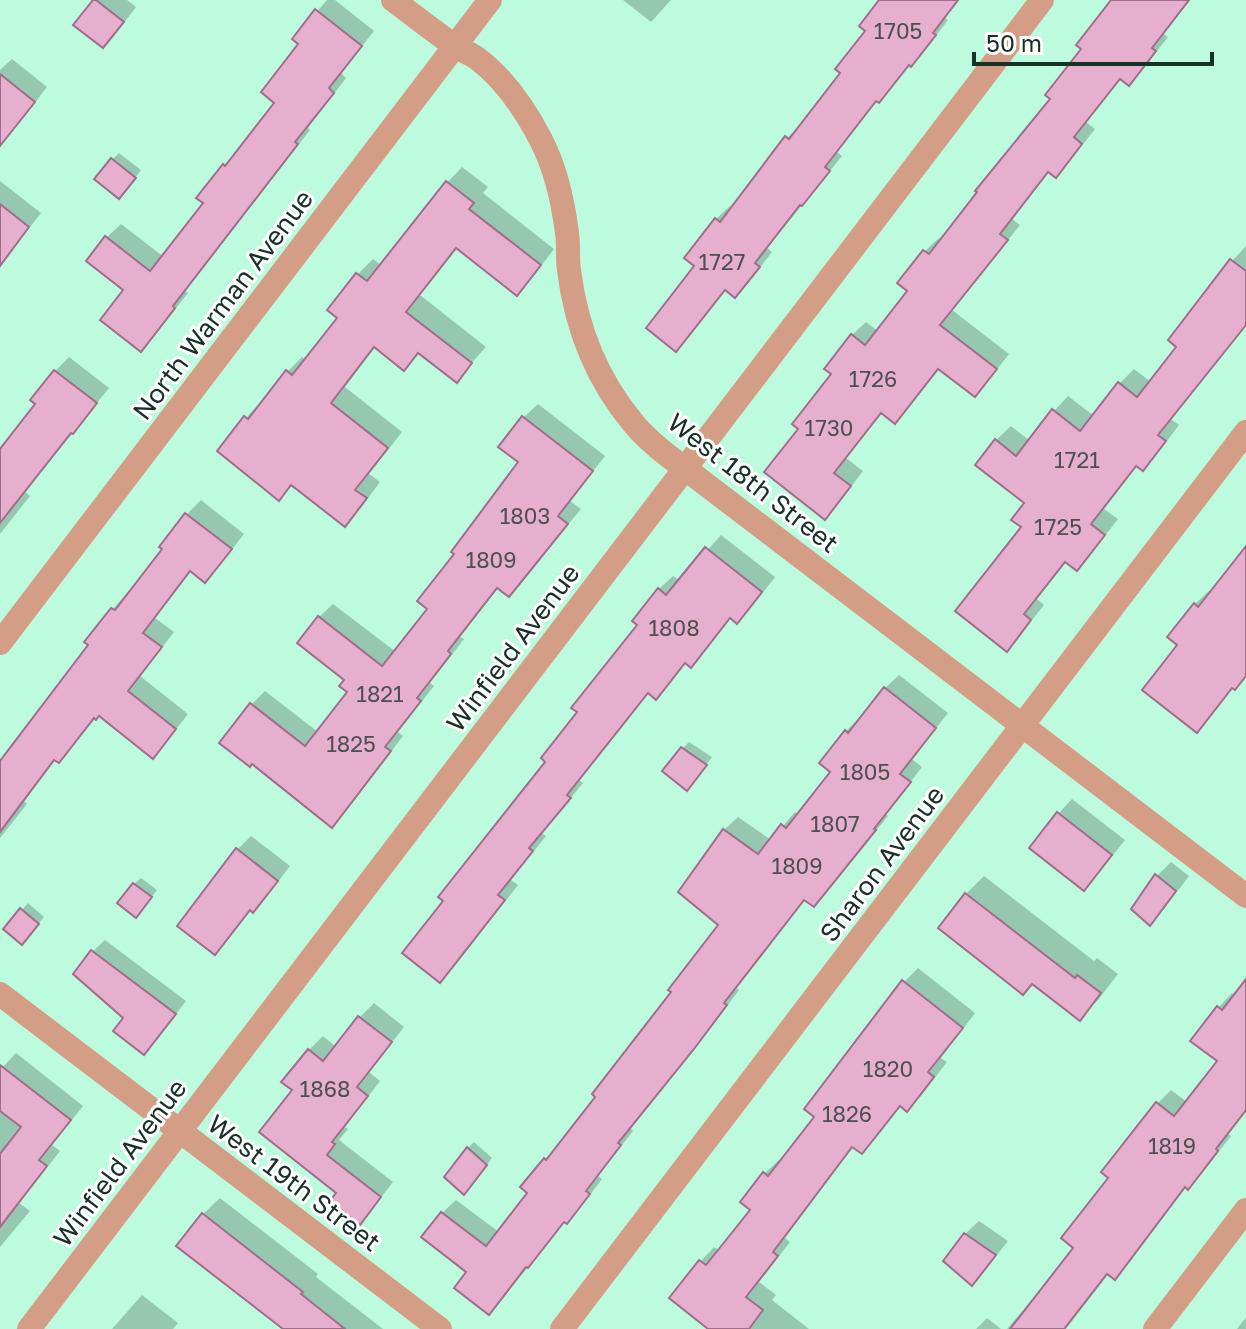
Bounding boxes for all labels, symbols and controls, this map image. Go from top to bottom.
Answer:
scale bar [974,16,1212,66]
house number: 1705 [874,17,922,44]
text: 50 m [986,28,1042,57]
street label: North Warman Avenue [126,184,319,426]
house number: 1727 [699,248,745,275]
house number: 1726 [849,365,897,392]
street label: West 18th Street [662,406,845,559]
house number: 1730 [805,414,853,441]
house number: 1721 [1054,446,1100,473]
house number: 1803 [500,502,550,529]
house number: 1725 [1034,513,1082,540]
house number: 1809 [465,546,517,573]
street label: Winfield Avenue [439,558,586,738]
house number: 1808 [648,614,700,641]
house number: 1821 [356,680,404,707]
house number: 1825 [326,730,376,757]
house number: 1805 [840,758,890,785]
street label: Sharon Avenue [813,780,950,948]
house number: 1807 [810,810,860,837]
house number: 1809 [771,852,823,879]
house number: 1820 [863,1055,913,1082]
street label: Winfield Avenue [46,1073,193,1253]
house number: 1868 [300,1075,350,1102]
house number: 1826 [822,1100,872,1127]
street label: West 19th Street [202,1108,387,1258]
house number: 1819 [1148,1132,1196,1159]

